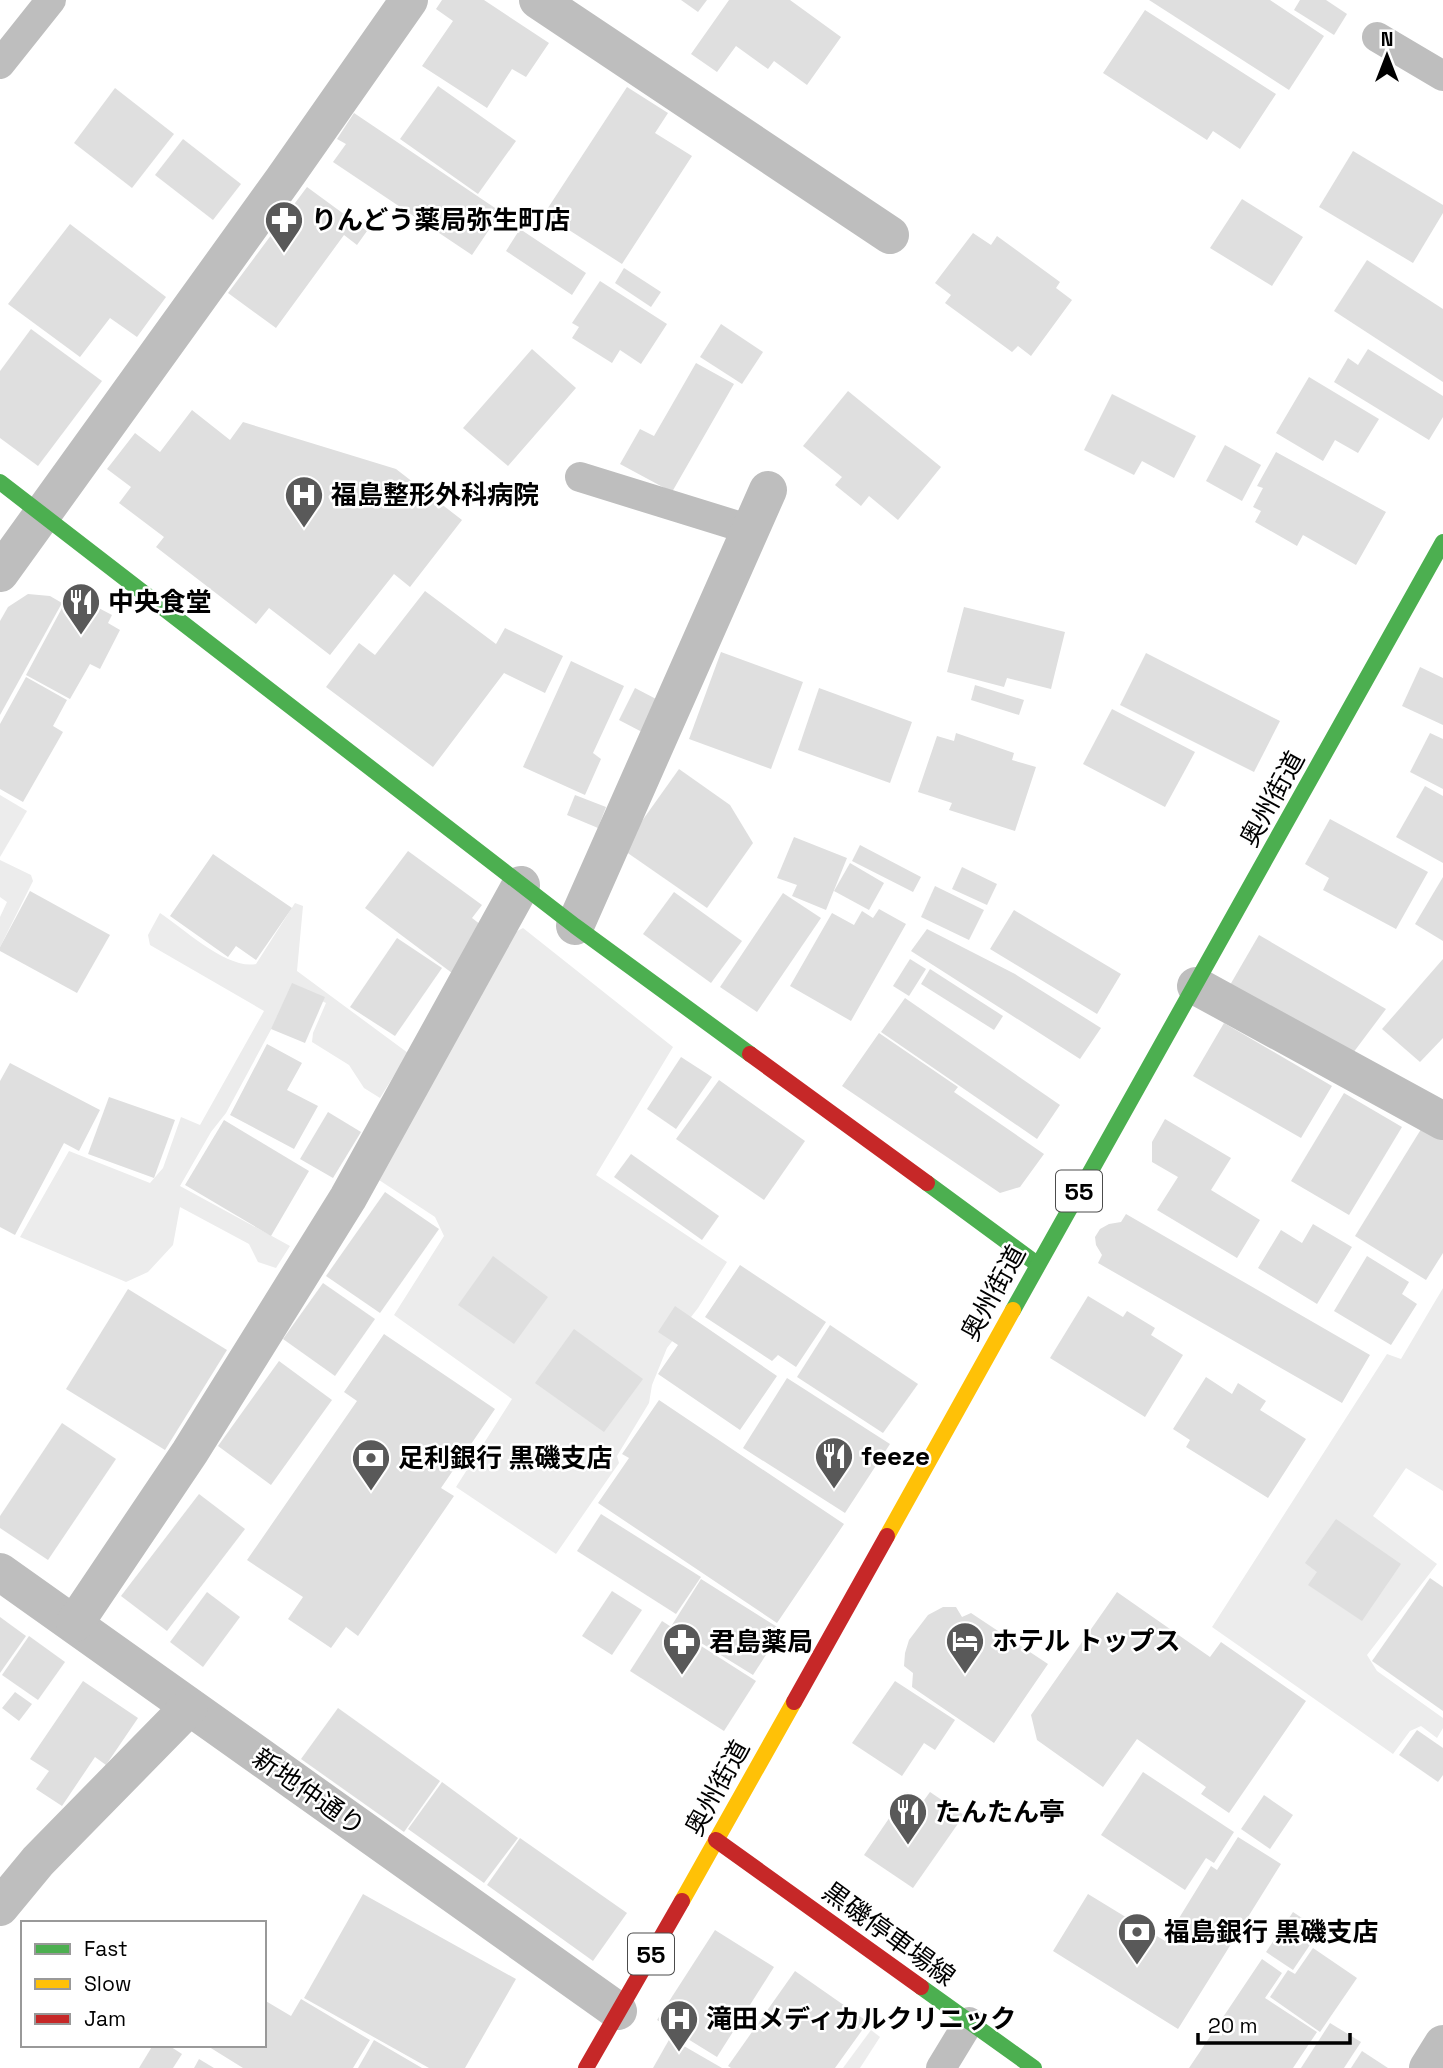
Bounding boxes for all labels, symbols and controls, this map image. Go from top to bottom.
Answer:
north arrow [1352,21,1422,91]
text: N [1381,27,1393,52]
pharmacy icon: りんどう薬局弥生町店 [263,199,305,254]
place label: りんどう薬局弥生町店 [311,203,570,237]
hospital icon: 福島整形外科病院 [283,474,325,529]
place label: 福島整形外科病院 [331,478,539,512]
restaurant icon: 中央食堂 [60,581,102,636]
place label: 中央食堂 [108,585,212,619]
street label: 奥州街道 [1232,745,1312,853]
road number: 55 [1056,1170,1102,1212]
street label: 奥州街道 [953,1239,1033,1347]
restaurant icon: feeze [813,1435,855,1490]
bank icon: 足利銀行 黒磯支店 [350,1437,392,1492]
place label: feeze [861,1439,930,1473]
place label: 足利銀行 黒磯支店 [398,1441,613,1475]
hotel icon: ホテル トップス [944,1620,986,1675]
pharmacy icon: 君島薬局 [661,1621,703,1676]
place label: ホテル トップス [992,1624,1181,1658]
place label: 君島薬局 [709,1625,813,1659]
street label: 奥州街道 [677,1734,757,1842]
street label: 新地仲通り [246,1741,372,1843]
restaurant icon: たんたん亭 [887,1791,929,1846]
place label: たんたん亭 [935,1795,1065,1829]
street label: 黒磯停車場線 [816,1874,962,1994]
bank icon: 福島銀行 黒磯支店 [1116,1911,1158,1966]
place label: 福島銀行 黒磯支店 [1164,1915,1379,1949]
legend [21,1921,266,2047]
road number: 55 [628,1934,674,1975]
text: Fast [84,1935,128,1962]
text: Slow [84,1970,132,1997]
hospital icon: 滝田メディカルクリニック [658,1998,700,2053]
place label: 滝田メディカルクリニック [706,2002,1016,2036]
scale bar [1198,2002,1350,2046]
text: Jam [84,2005,126,2032]
text: 20 m [1208,2012,1258,2039]

